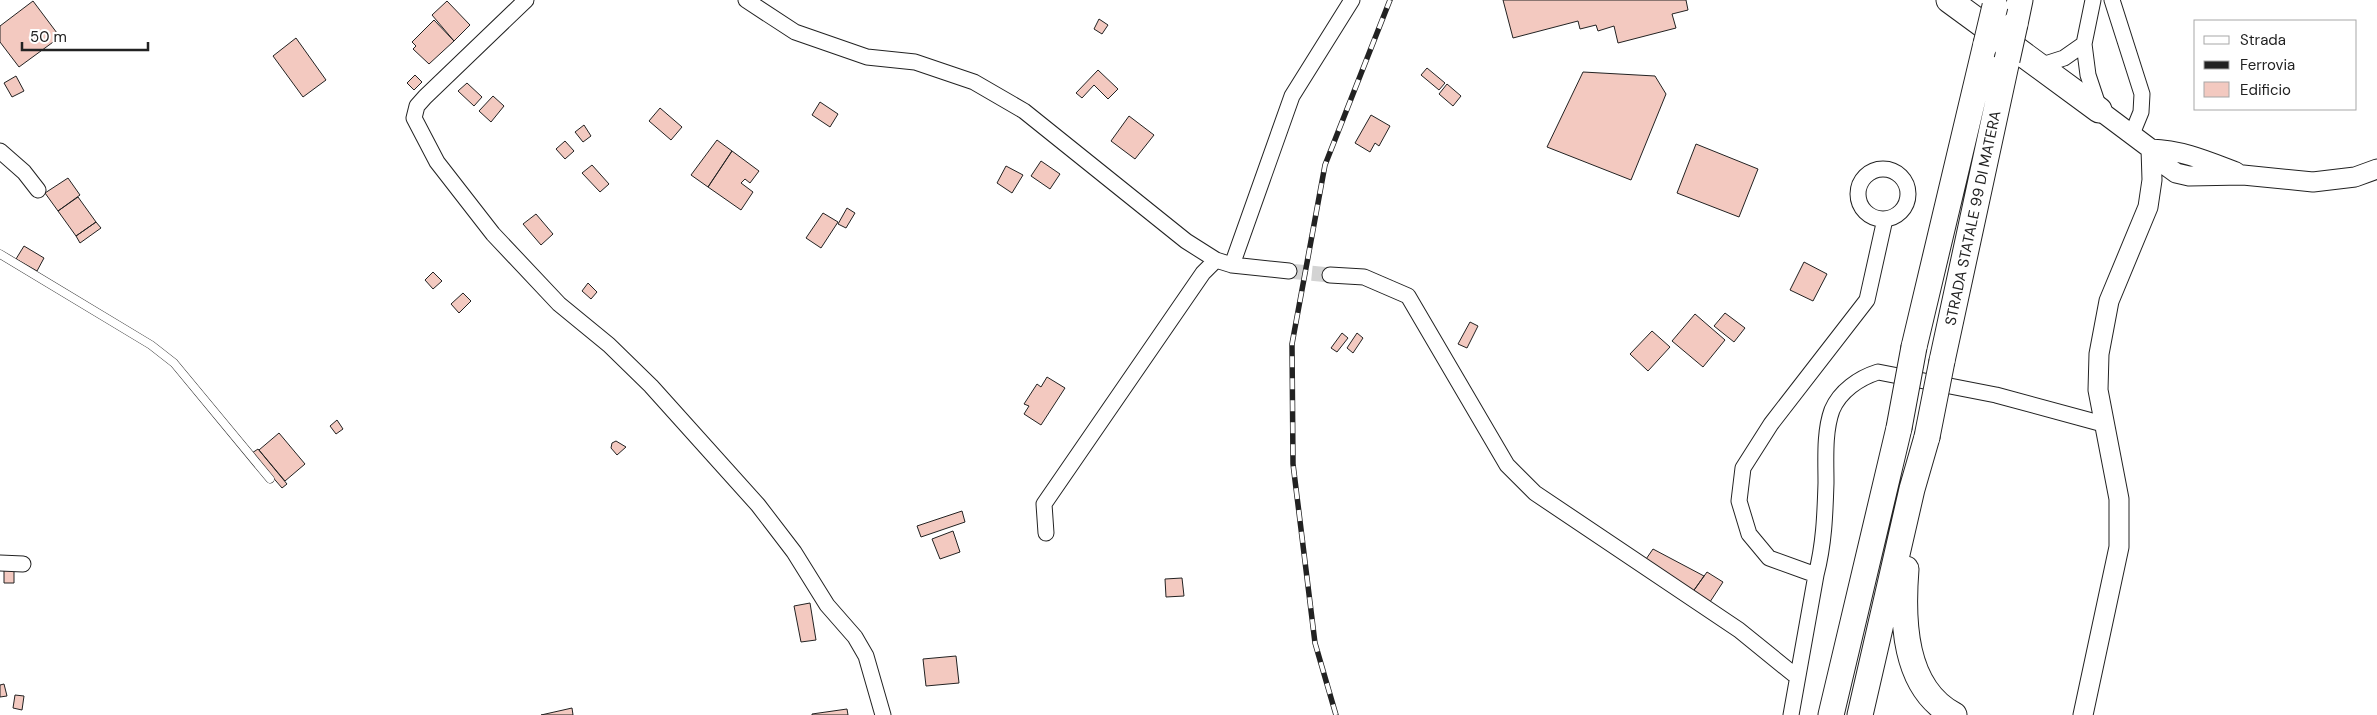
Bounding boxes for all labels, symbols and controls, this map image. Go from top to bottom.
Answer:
scale bar [22,20,149,52]
legend [2194,20,2357,110]
text: 50 m [30,27,67,47]
text: Strada [2240,30,2286,50]
text: Ferrovia [2240,55,2295,75]
text: Edificio [2240,80,2291,100]
street label: STRADA STATALE 99 DI MATERA [1940,109,2006,327]

